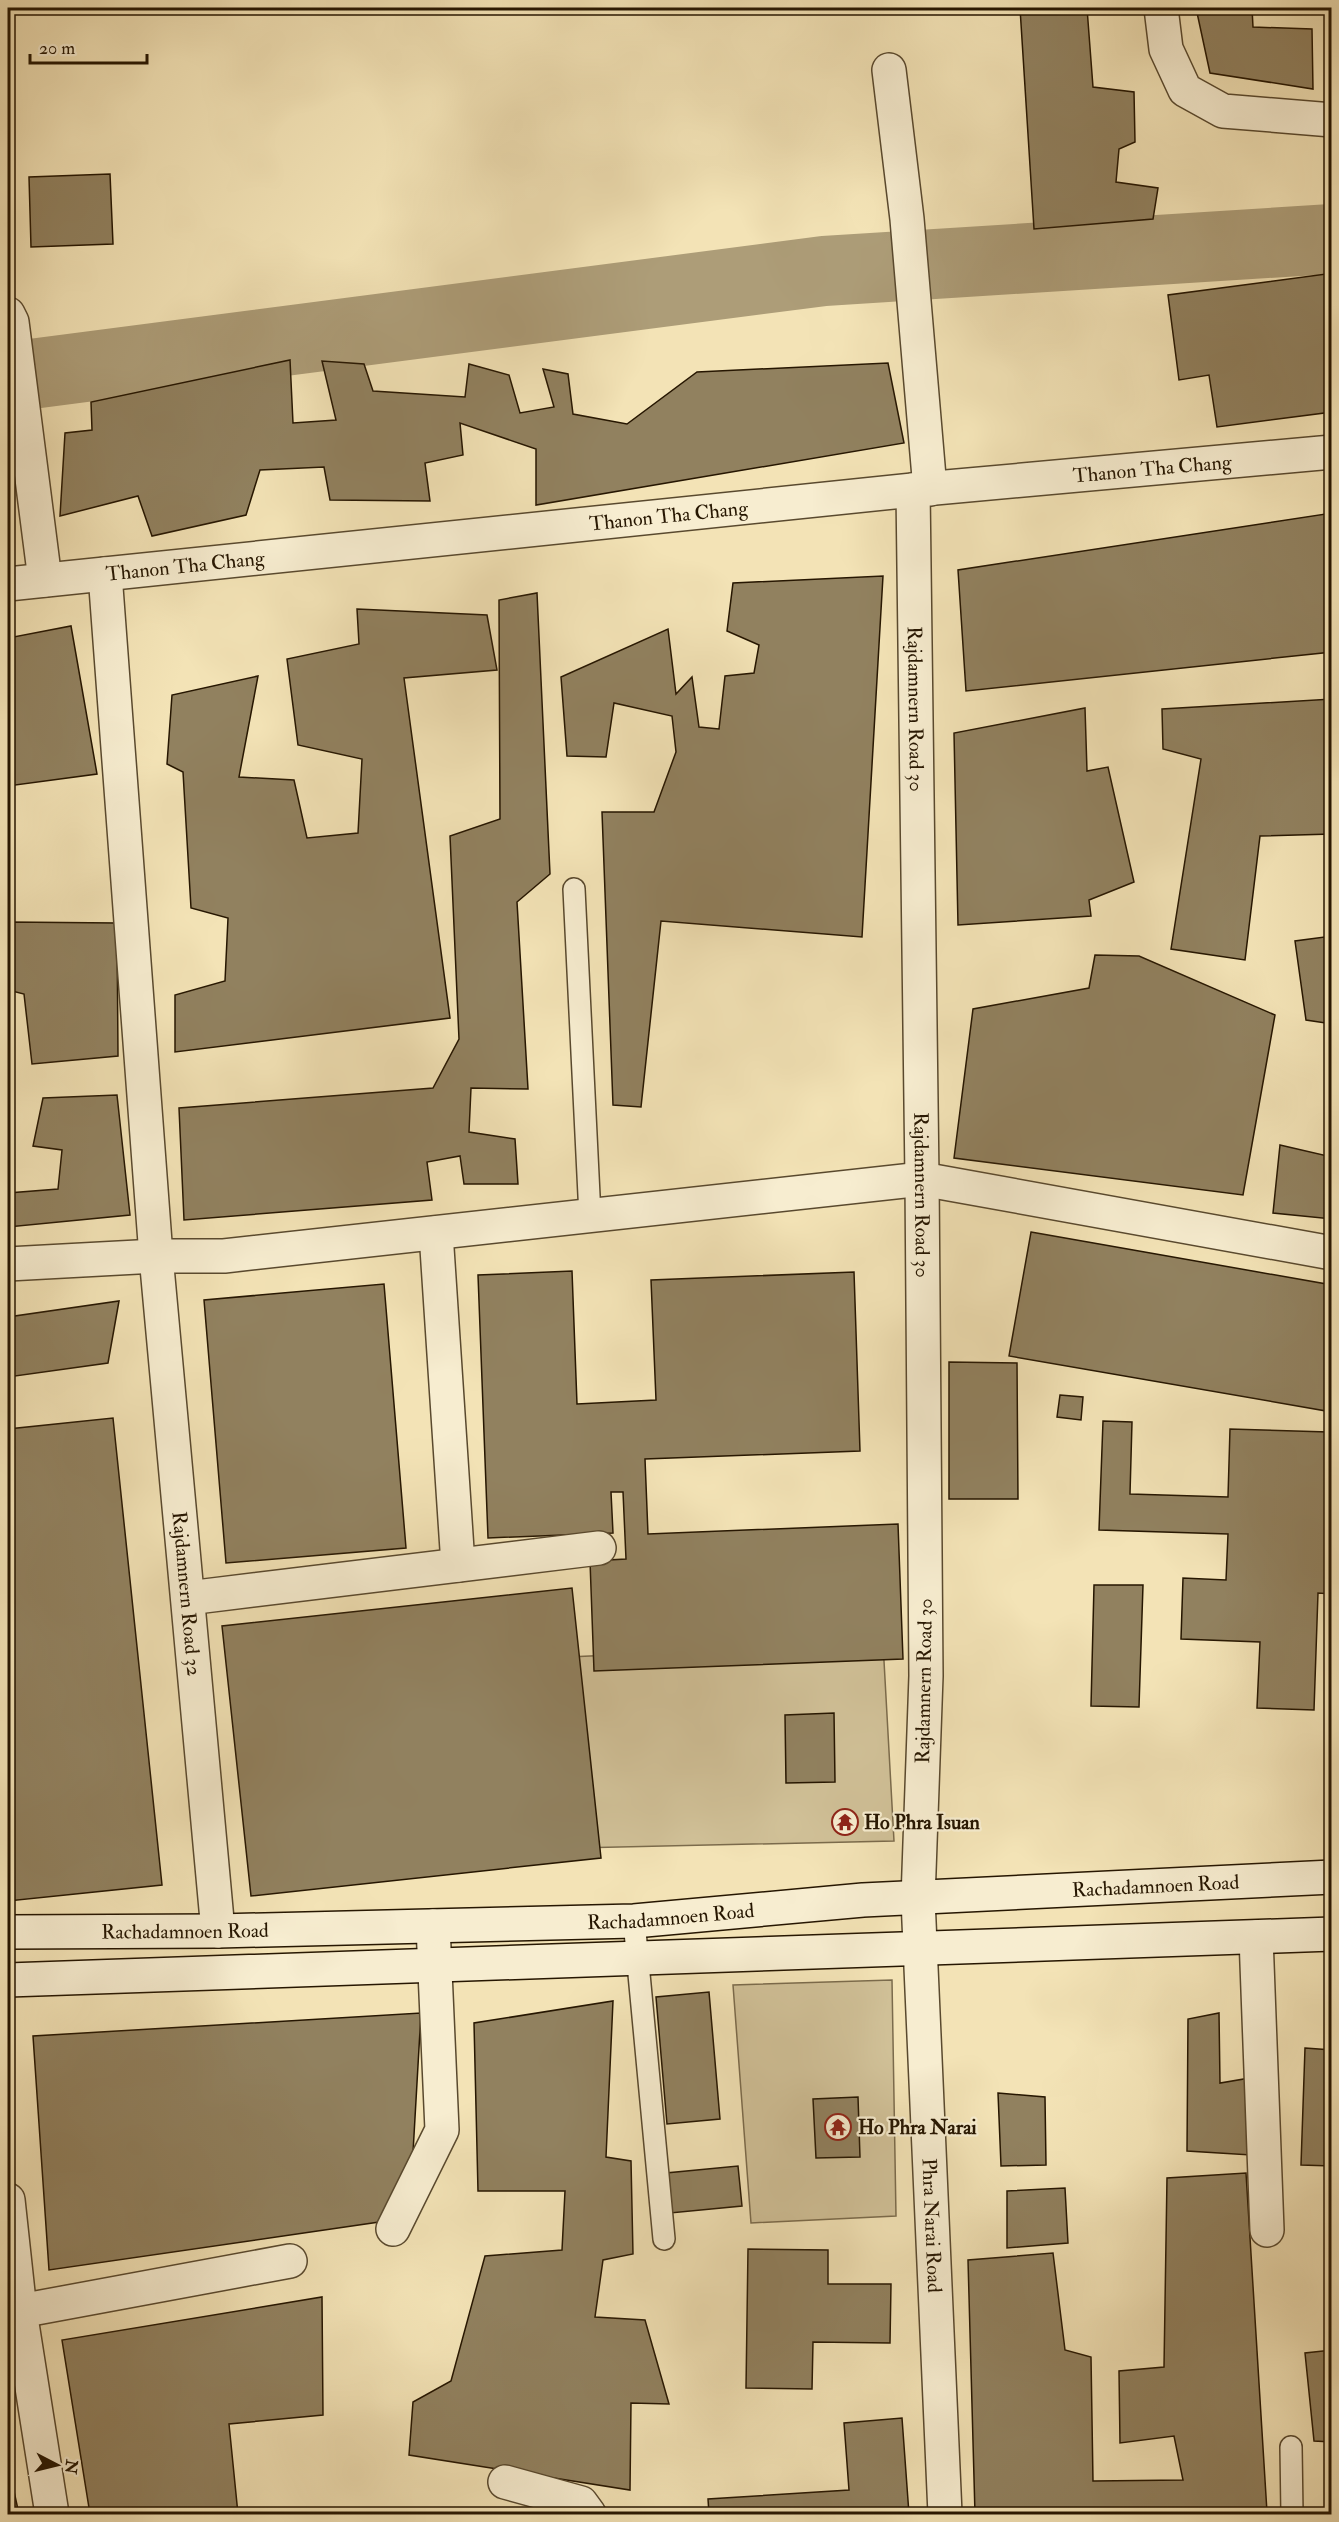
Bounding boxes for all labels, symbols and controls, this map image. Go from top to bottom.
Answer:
scale bar [30,27,147,65]
text: 20 m [39,37,75,60]
street label: Thanon Tha Chang [1072,449,1234,488]
street label: Thanon Tha Chang [588,495,750,536]
street label: Thanon Tha Chang [104,545,267,586]
street label: Rajdamnern Road 30 [902,626,929,792]
street label: Rajdamnern Road 30 [909,1112,935,1278]
street label: Rajdamnern Road 32 [167,1510,207,1677]
street label: Rajdamnern Road 30 [910,1598,938,1764]
temple icon: Ho Phra Isuan [830,1807,860,1837]
place label: Ho Phra Isuan [864,1810,981,1835]
street label: Rachadamnoen Road [1071,1869,1240,1902]
street label: Rachadamnoen Road [587,1898,755,1935]
street label: Rachadamnoen Road [101,1917,269,1944]
temple icon: Ho Phra Narai [823,2112,853,2142]
place label: Ho Phra Narai [858,2115,977,2140]
street label: Phra Narai Road [917,2158,948,2294]
north arrow [27,2435,87,2495]
text: N [60,2457,82,2476]

